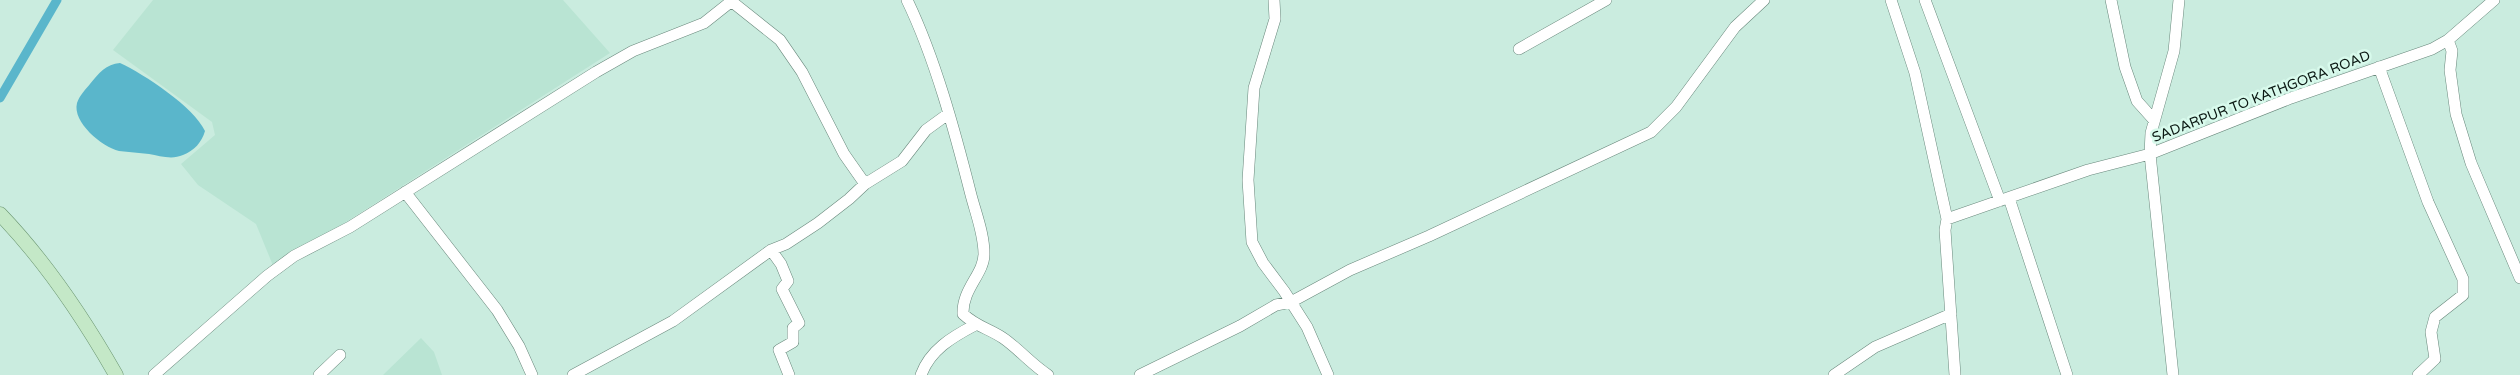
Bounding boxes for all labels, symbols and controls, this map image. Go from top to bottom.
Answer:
street label: SADARPUR TO KATHGORA ROAD [2150,47,2373,146]

